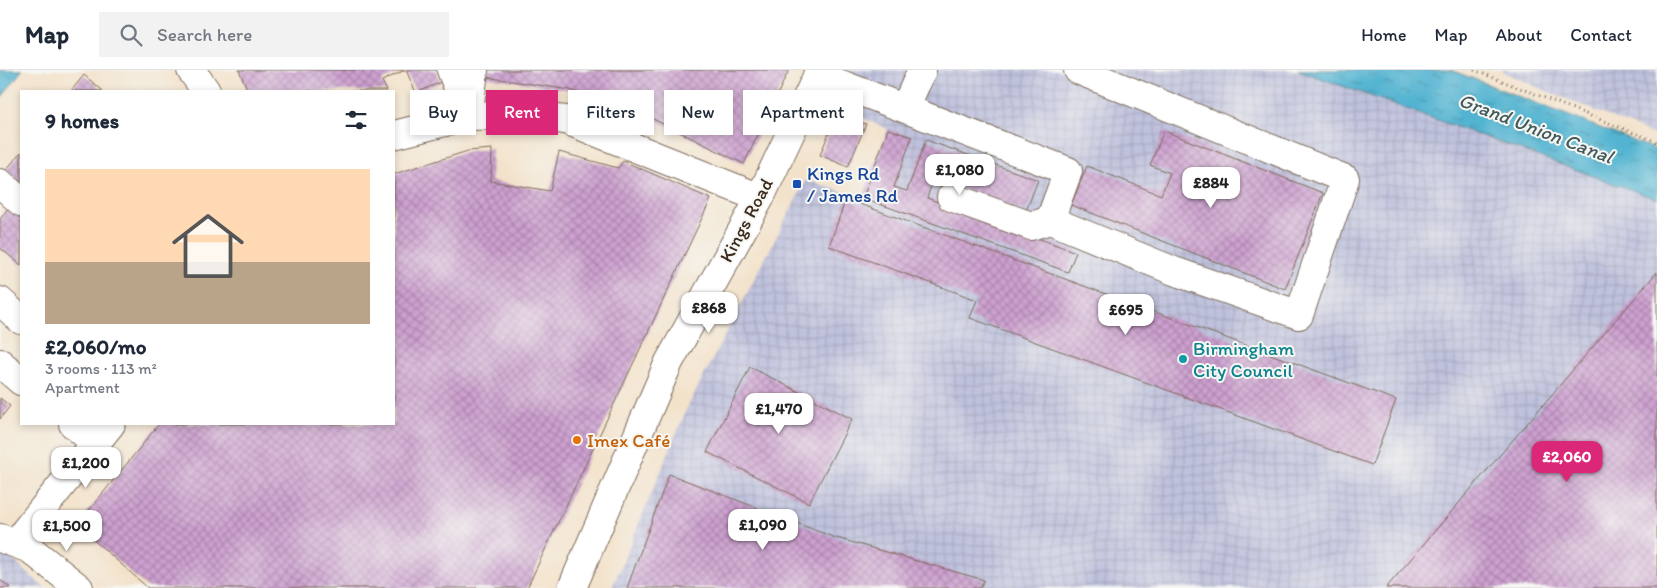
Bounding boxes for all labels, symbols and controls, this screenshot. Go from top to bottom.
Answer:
search box [99,12,449,57]
text: Map [25,20,69,49]
icon: search [117,21,145,49]
text: Search here [157,23,252,46]
text: Home [1361,24,1407,46]
text: Map [1435,24,1468,46]
text: About [1496,24,1542,46]
text: Contact [1570,24,1632,46]
water label: Grand Union Canal [1455,88,1618,169]
chip: Buy [410,90,476,135]
chip: Rent [486,90,558,135]
chip: Filters [568,90,654,135]
chip: New [664,90,733,135]
chip: Apartment [743,90,863,135]
icon: filters [342,106,370,134]
text: 9 homes [45,108,119,133]
pin: £1,080 [919,154,1001,196]
text: £1,080 [936,160,984,179]
place label: Kings Rd / James Rd [807,162,899,207]
pin: £884 [1181,166,1241,209]
text: £884 [1193,173,1229,192]
street label: Kings Road [714,174,778,266]
marker: Kings Rd / James Rd [791,178,803,190]
icon: home [163,201,253,291]
pin: £868 [679,292,739,334]
pin: £695 [1096,294,1156,336]
text: £868 [692,298,726,317]
text: £695 [1109,300,1143,319]
text: £2,060/mo [45,334,146,359]
place label: Birmingham City Council [1193,337,1294,382]
marker: Birmingham City Council [1177,353,1189,365]
text: 3 rooms · 113 m² [45,359,157,378]
text: Apartment [45,378,120,397]
pin: £1,470 [738,392,820,435]
text: £1,470 [755,399,803,418]
place label: Imex Café [587,429,670,452]
marker: Imex Café [571,434,583,446]
pin: £2,060 [1526,440,1608,483]
pin: £1,200 [45,446,127,489]
text: £2,060 [1543,447,1591,466]
text: £1,200 [62,453,110,472]
pin: £1,090 [722,508,804,551]
pin: £1,500 [26,510,108,552]
text: £1,090 [739,515,787,534]
text: £1,500 [43,516,91,535]

